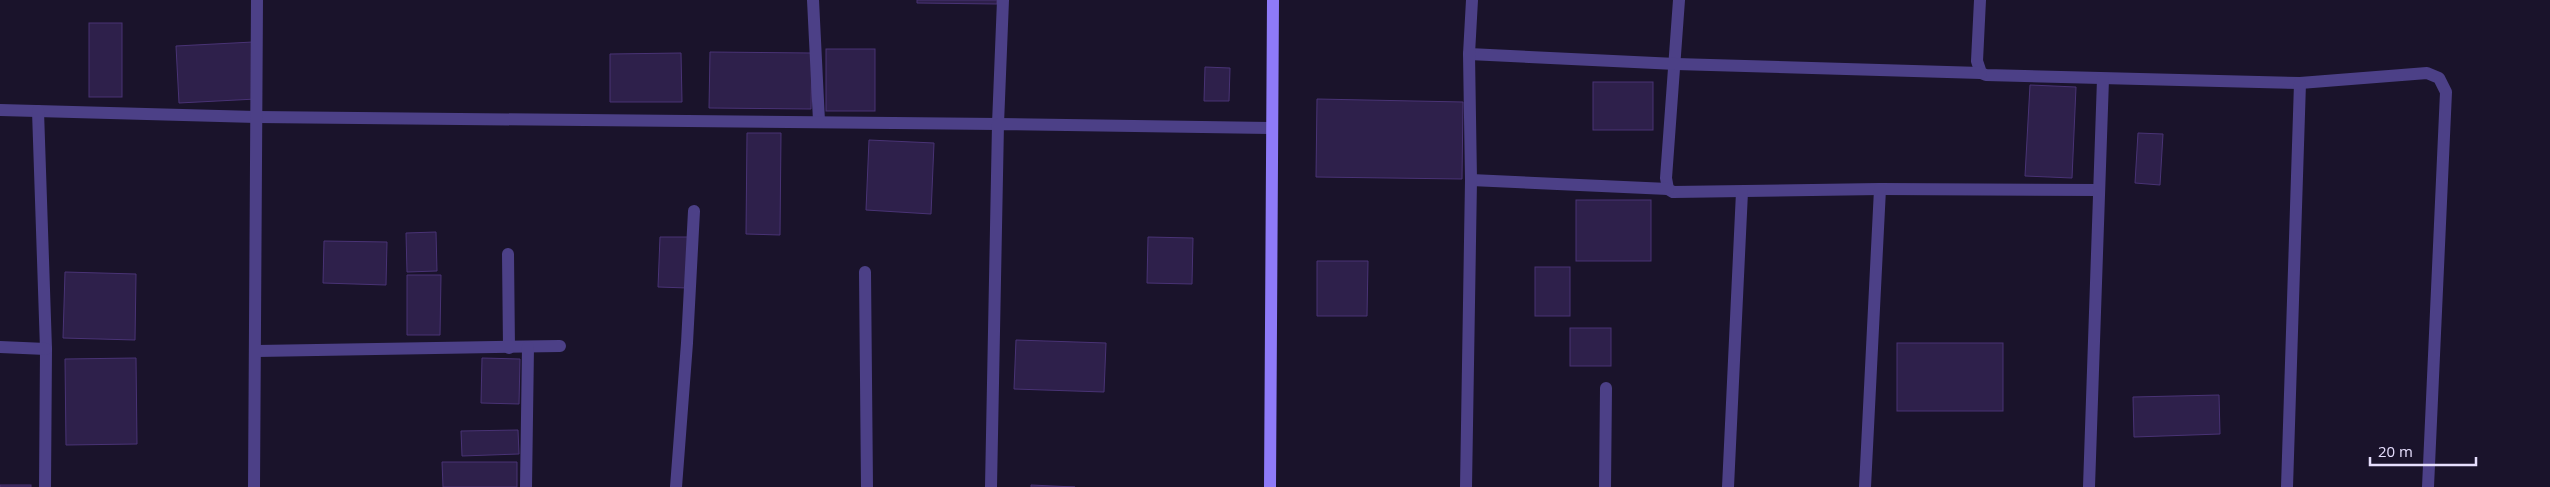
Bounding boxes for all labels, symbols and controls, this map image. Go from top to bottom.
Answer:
scale bar [2370,434,2476,466]
text: 20 m [2378,441,2413,461]

